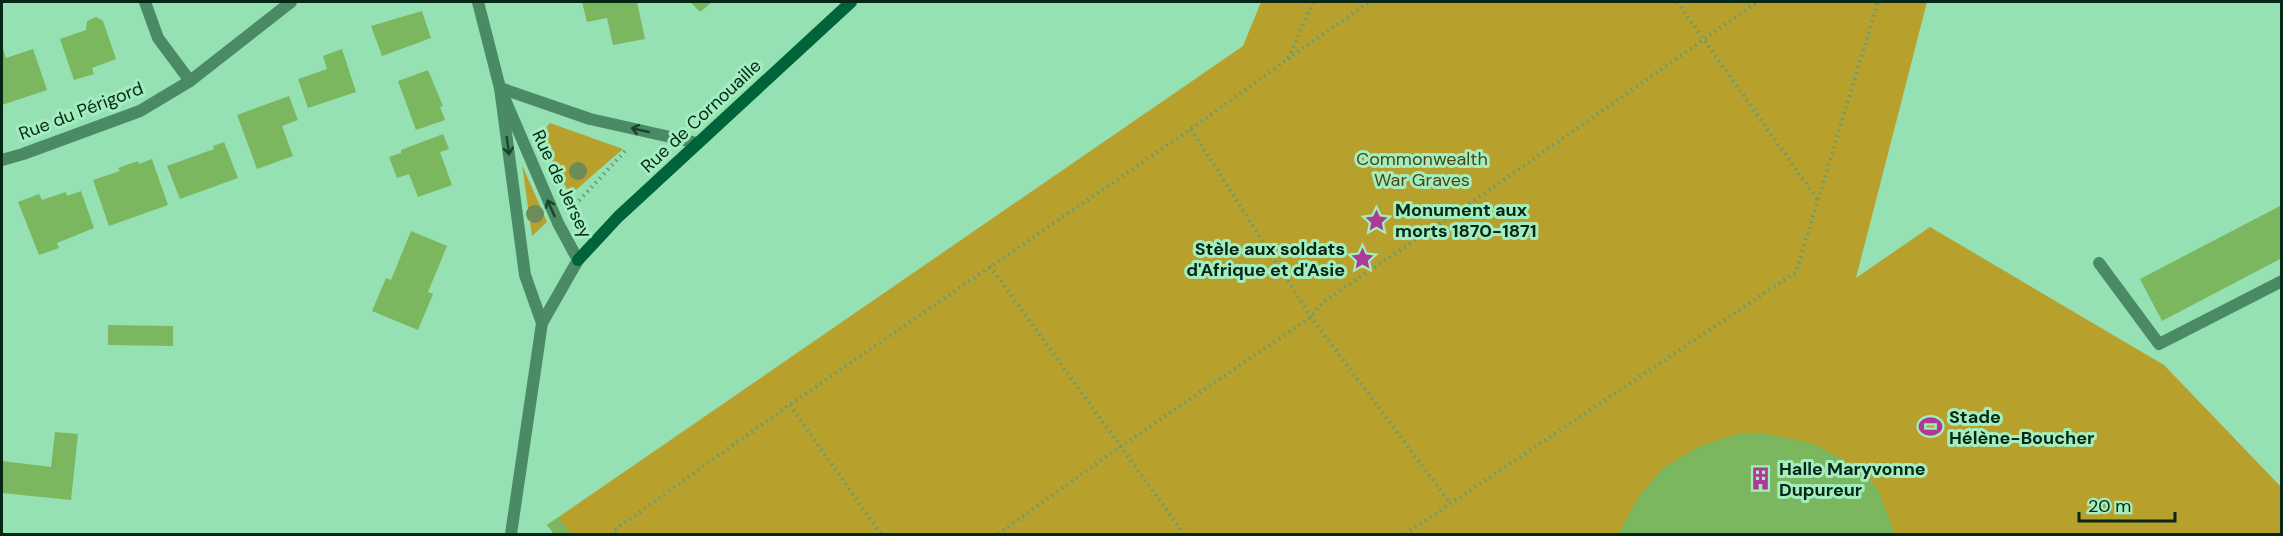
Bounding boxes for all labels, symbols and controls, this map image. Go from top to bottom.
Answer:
street label: Rue de Cornouaille [636,54,766,178]
street label: Rue du Périgord [15,76,147,146]
one-way arrow [630,124,649,136]
street label: Rue de Jersey [526,126,598,242]
one-way arrow [502,136,513,156]
park label: Commonwealth War Graves [1356,147,1488,192]
place label: Monument aux morts 1870-1871 [1395,198,1537,243]
one-way arrow [545,200,557,218]
place icon: Monument aux morts 1870-1871 [1364,207,1390,233]
place label: Stèle aux soldats d'Afrique et d'Asie [1186,237,1345,282]
place icon: Stèle aux soldats d'Afrique et d'Asie [1350,246,1376,272]
place label: Stade Hélène-Boucher [1949,405,2094,450]
sports icon: Stade Hélène-Boucher [1918,414,1944,440]
place label: Halle Maryvonne Dupureur [1779,457,1926,502]
building icon: Halle Maryvonne Dupureur [1748,466,1774,492]
scale bar [2079,485,2175,523]
text: 20 m [2088,494,2131,518]

